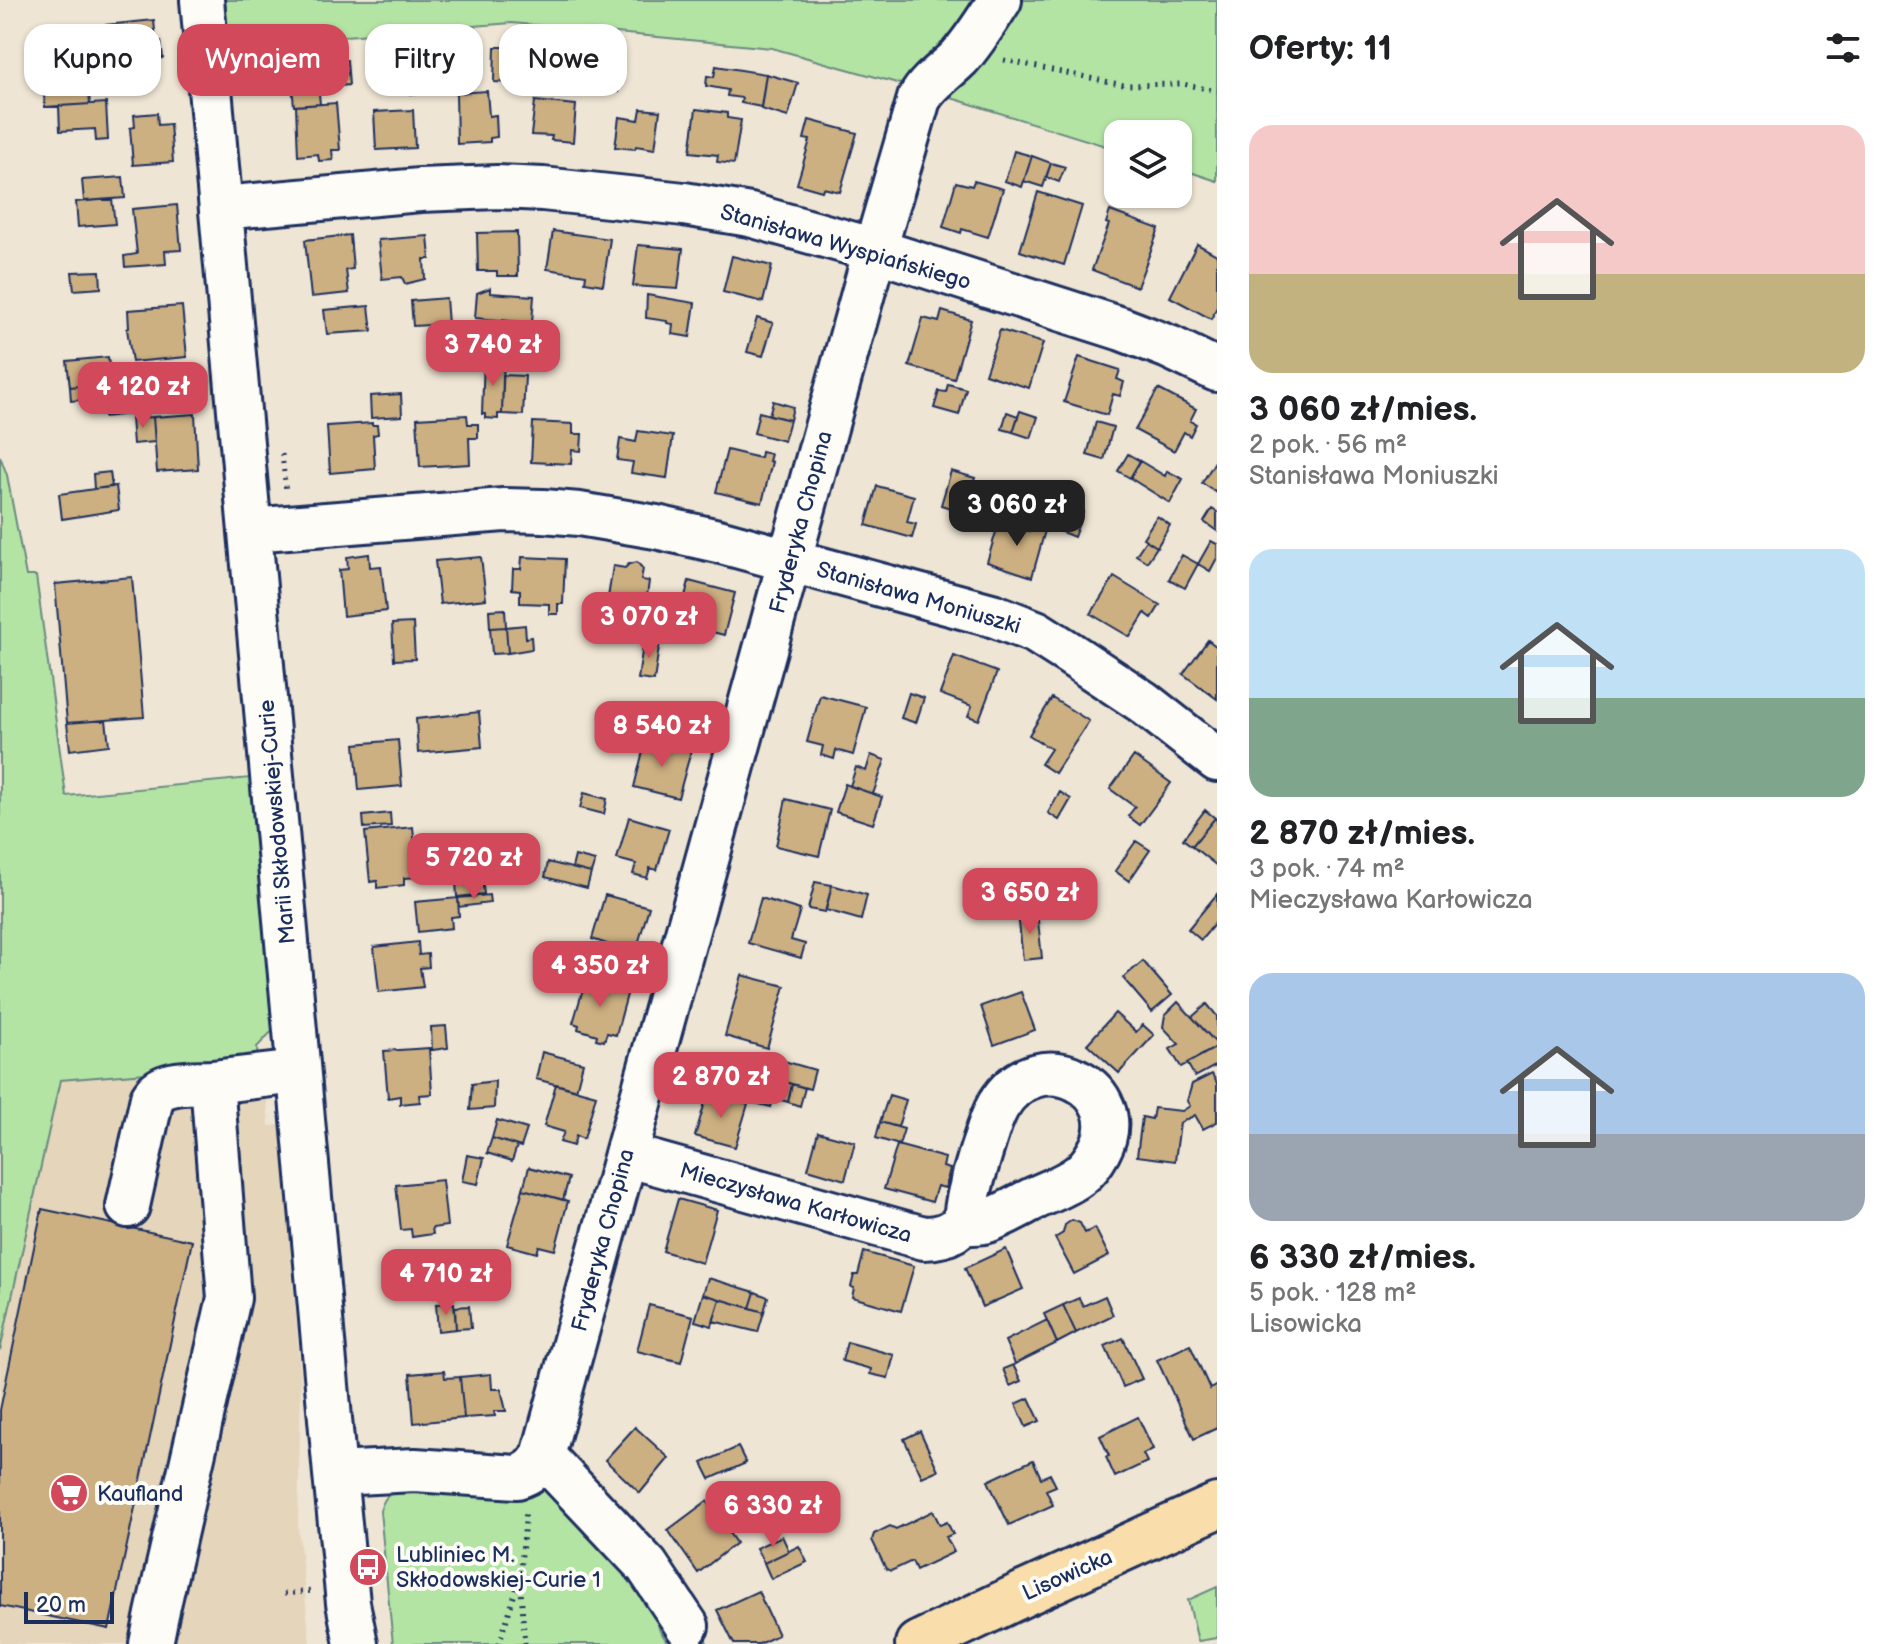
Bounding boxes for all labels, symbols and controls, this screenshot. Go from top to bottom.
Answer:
chip: Kupno [24,24,161,96]
chip: Wynajem [177,24,349,96]
chip: Filtry [365,24,483,96]
chip: Nowe [499,24,627,96]
icon: filters [1821,26,1865,70]
text: Oferty: 11 [1249,28,1392,69]
map controls [1104,120,1192,208]
button: layers [1104,120,1192,208]
icon: home [1485,177,1629,321]
street label: Stanisława Wyspiańskiego [717,199,974,296]
pin: 3 740 zł [410,320,576,388]
text: 3 740 zł [444,330,542,361]
pin: 4 120 zł [60,362,226,430]
text: 4 120 zł [96,372,190,403]
text: 3 060 zł/mies. [1249,389,1477,430]
street label: Fryderyka Chopina [764,428,839,617]
text: 2 pok. · 56 m² [1249,430,1407,461]
text: Stanisława Moniuszki [1249,461,1499,492]
pin: 3 060 zł [934,480,1100,548]
text: 3 060 zł [967,490,1067,521]
street label: Stanisława Moniuszki [813,556,1024,641]
pin: 3 070 zł [566,592,732,660]
icon: home [1485,601,1629,745]
text: 3 070 zł [600,602,698,633]
street label: Marii Skłodowskiej-Curie [253,698,302,945]
pin: 8 540 zł [579,701,745,769]
text: 8 540 zł [613,711,711,742]
text: 2 870 zł/mies. [1249,813,1475,854]
pin: 5 720 zł [391,833,557,901]
text: 5 720 zł [425,843,523,874]
text: 3 pok. · 74 m² [1249,854,1405,885]
pin: 3 650 zł [947,868,1113,936]
text: 3 650 zł [981,878,1079,909]
text: Mieczysława Karłowicza [1249,885,1533,916]
pin: 4 350 zł [517,941,683,1009]
text: 4 350 zł [551,951,649,982]
icon: home [1485,1025,1629,1169]
pin: 2 870 zł [638,1052,804,1120]
text: 2 870 zł [672,1062,770,1093]
street label: Fryderyka Chopina [566,1146,641,1335]
street label: Mieczysława Karłowicza [677,1157,915,1249]
text: 6 330 zł/mies. [1249,1237,1476,1278]
pin: 4 710 zł [363,1249,529,1317]
text: 4 710 zł [399,1259,493,1290]
text: 5 pok. · 128 m² [1249,1278,1416,1309]
text: Lisowicka [1249,1309,1362,1340]
supermarket icon: Kaufland [48,1472,90,1514]
place label: Kaufland [97,1481,183,1508]
pin: 6 330 zł [690,1481,856,1549]
text: 6 330 zł [723,1491,823,1522]
place label: Lubliniec M. Skłodowskiej-Curie 1 [396,1542,601,1594]
street label: Lisowicka [1018,1544,1117,1607]
bus stop icon: Lubliniec M. Skłodowskiej-Curie 1 [347,1546,389,1588]
scale bar [24,1588,114,1624]
text: 20 m [36,1592,86,1619]

